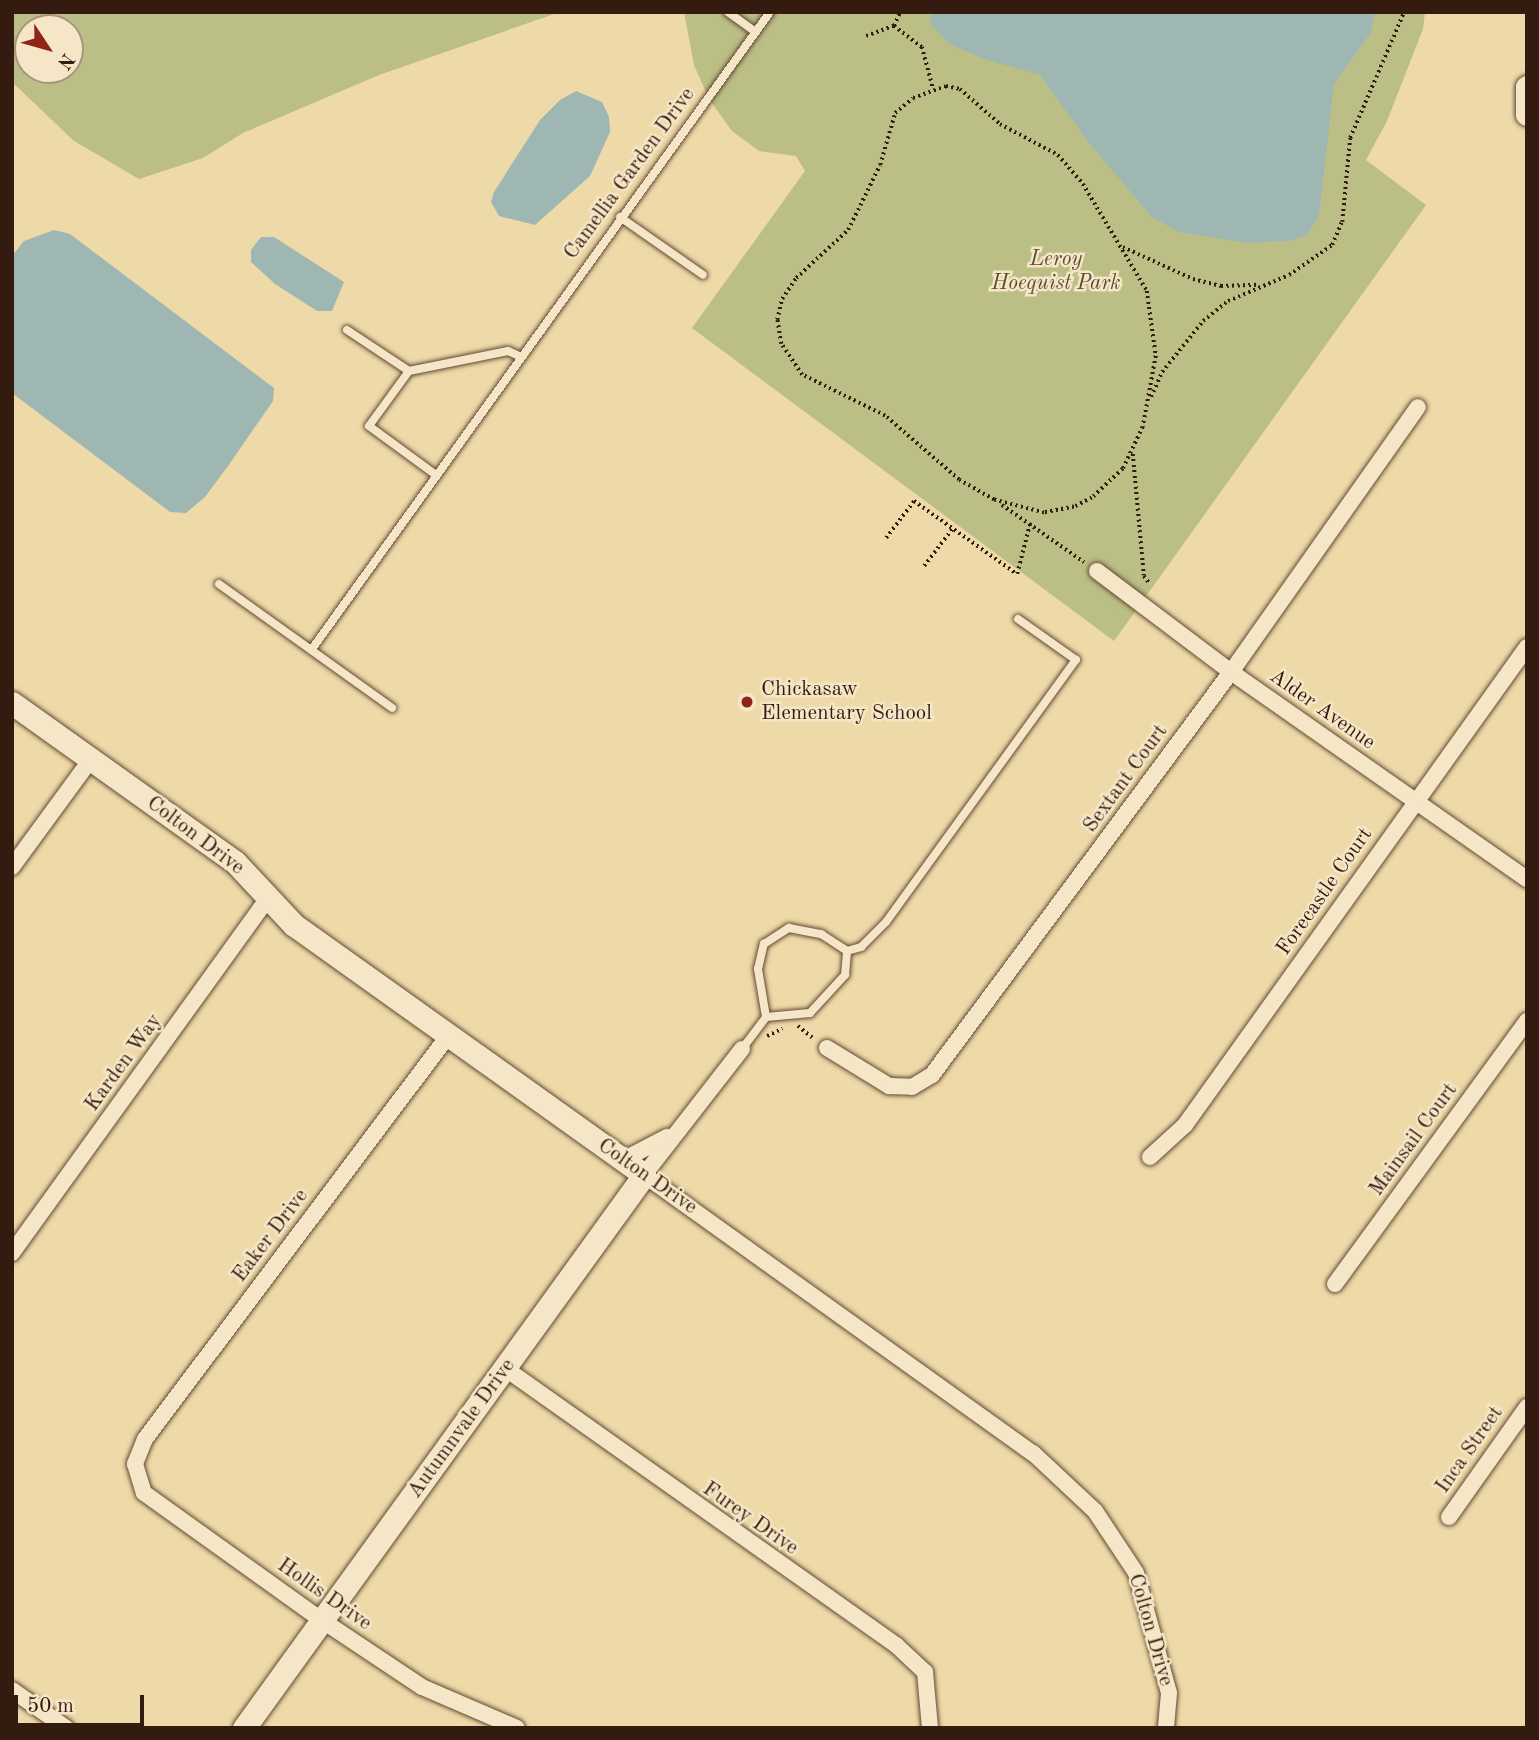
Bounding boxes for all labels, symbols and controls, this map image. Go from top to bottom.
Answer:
north arrow [14,14,84,84]
text: N [53,49,77,72]
street label: Camellia Garden Drive [559,83,701,265]
park label: Leroy Hoequist Park [991,247,1121,297]
street label: Alder Avenue [1264,664,1380,756]
place label: Chickasaw Elementary School [761,677,932,727]
marker: Chickasaw Elementary School [739,694,755,710]
street label: Sextant Court [1078,720,1174,838]
street label: Colton Drive [141,791,249,881]
street label: Forecastle Court [1272,823,1378,961]
street label: Karden Way [80,1009,168,1117]
street label: Mainsail Court [1365,1079,1463,1201]
street label: Colton Drive [592,1134,702,1220]
street label: Eaker Drive [228,1184,314,1288]
street label: Autumnvale Drive [403,1354,521,1504]
street label: Inca Street [1431,1402,1509,1498]
street label: Furey Drive [697,1477,803,1561]
street label: Hollis Drive [272,1553,376,1637]
street label: Colton Drive [1122,1571,1178,1689]
scale bar [18,1680,147,1724]
text: 50 m [27,1696,74,1717]

